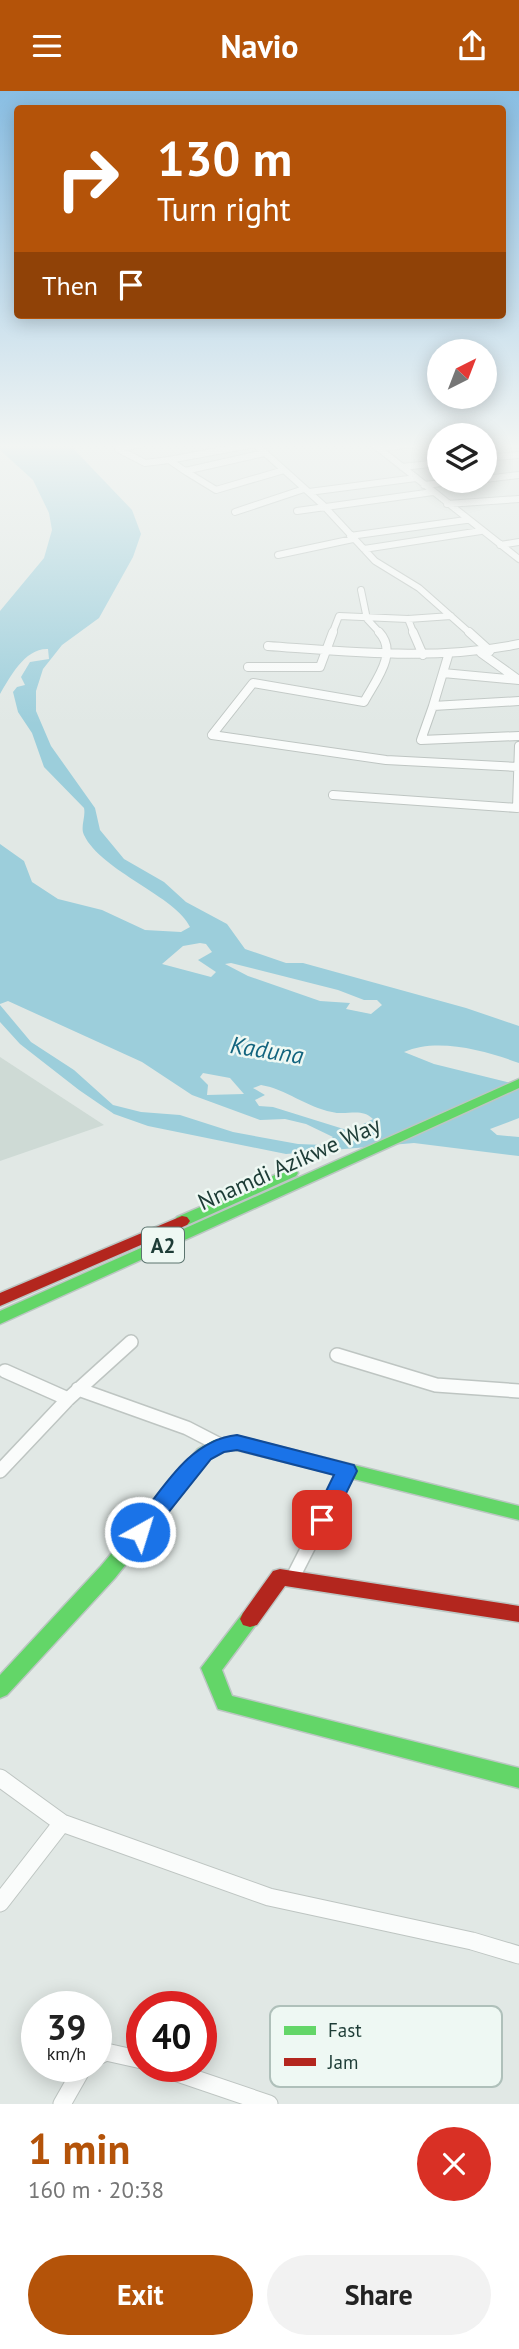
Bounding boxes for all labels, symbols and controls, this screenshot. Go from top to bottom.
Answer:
text: Navio [221,25,298,67]
icon: menu [28,27,66,65]
icon: share [453,27,491,65]
text: 130 m [157,126,292,190]
icon: right [42,133,133,224]
text: Turn right [157,188,291,230]
icon: arrive [112,266,150,304]
text: Then [42,269,98,302]
north arrow [427,339,497,409]
map controls [427,339,497,493]
button: layers [427,423,497,493]
water label: Kaduna [228,1029,306,1071]
street label: Nnamdi Azikwe Way [193,1110,385,1216]
road number: A2 [142,1227,184,1263]
pin [292,1490,352,1550]
position arrow [103,1495,177,1569]
icon: arrive [303,1501,341,1539]
speed limit sign: 40 [126,1991,217,2082]
text: 39 [47,2004,86,2050]
legend [270,2006,502,2087]
text: Fast [328,2018,362,2042]
text: km/h [47,2042,86,2065]
text: Jam [327,2050,358,2074]
text: 1 min [28,2121,130,2176]
button: close [417,2127,491,2201]
text: 160 m · 20:38 [28,2175,164,2204]
button: Exit [28,2255,253,2335]
button: Share [267,2255,491,2335]

